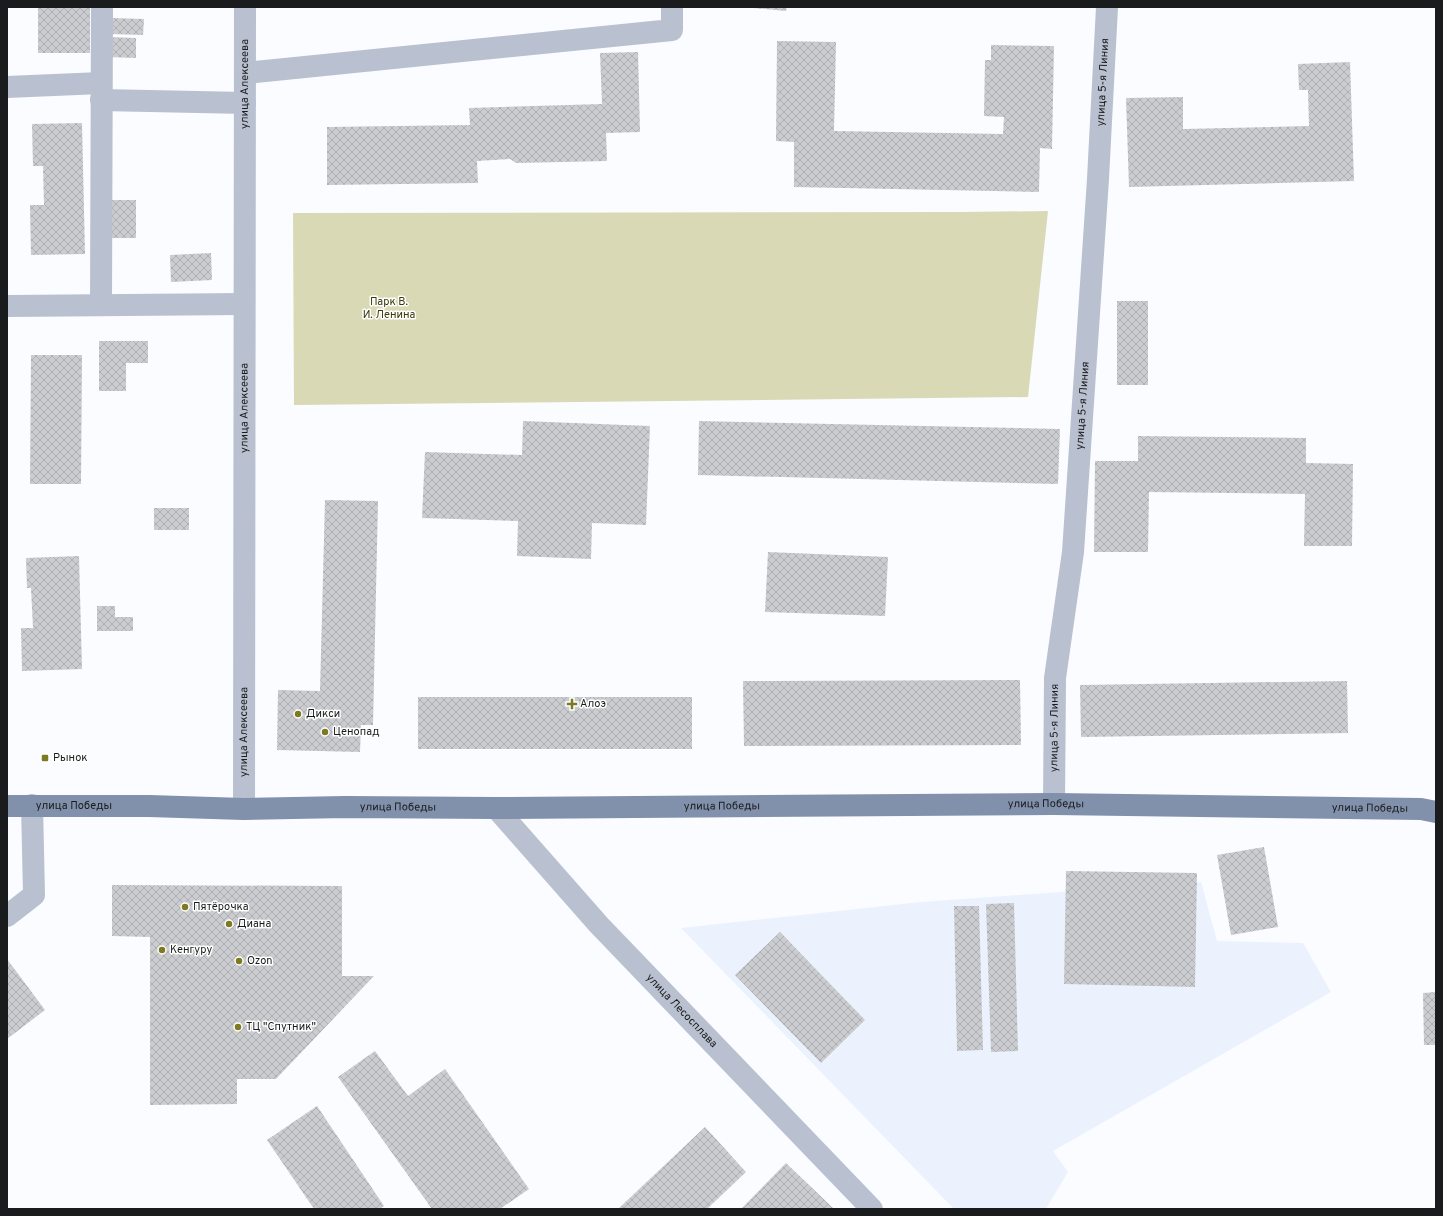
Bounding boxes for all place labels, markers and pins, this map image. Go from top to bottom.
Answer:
place label: Алоэ [580,697,606,711]
marker: Алоэ [567,699,577,709]
place label: Дикси [306,707,340,721]
marker: Дикси [293,709,303,719]
place label: Ценопад [333,725,379,739]
marker: Ценопад [320,727,330,737]
place label: Рынок [53,751,88,765]
marker: Рынок [40,753,50,763]
place label: Пятёрочка [193,900,249,914]
marker: Пятёрочка [180,902,190,912]
place label: Диана [237,917,271,931]
marker: Диана [224,919,234,929]
place label: Кенгуру [170,943,212,957]
marker: Кенгуру [157,945,167,955]
place label: Ozon [247,954,273,968]
marker: Ozon [234,956,244,966]
place label: ТЦ "Спутник" [246,1020,316,1034]
marker: ТЦ "Спутник" [233,1022,243,1032]

